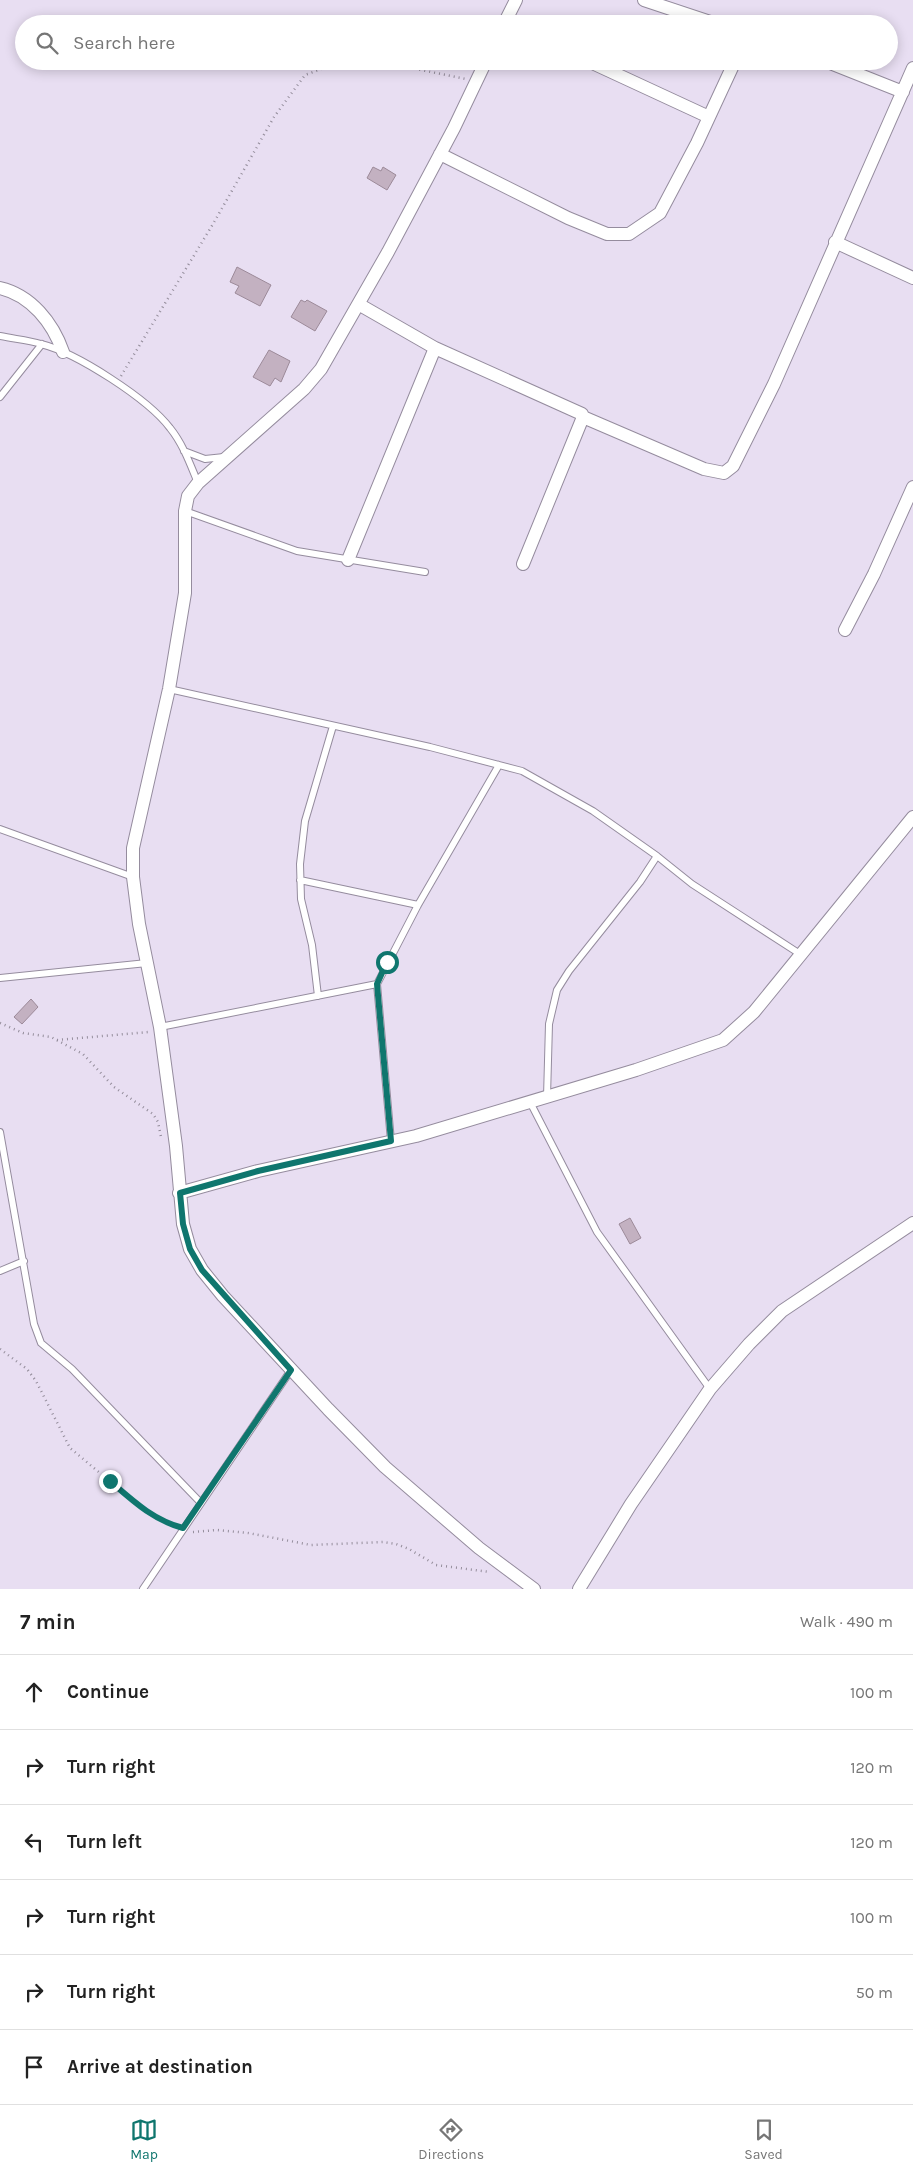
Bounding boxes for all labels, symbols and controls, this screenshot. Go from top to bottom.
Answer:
search box [15,15,898,70]
icon: search [33,29,61,57]
text: Search here [73,32,175,54]
route start [376,951,399,974]
route end [99,1470,122,1493]
text: 7 min [20,1610,76,1634]
text: Walk · 490 m [800,1612,893,1631]
icon: ahead [20,1678,48,1706]
text: Continue [67,1681,149,1703]
text: 100 m [850,1683,893,1702]
icon: right [20,1753,48,1781]
text: Turn right [67,1756,156,1778]
text: 120 m [850,1758,893,1777]
icon: left [20,1828,48,1856]
text: Turn left [67,1831,142,1853]
text: 120 m [850,1833,893,1852]
icon: right [20,1903,48,1931]
text: Turn right [67,1906,156,1928]
text: 100 m [850,1908,893,1927]
icon: right [20,1978,48,2006]
text: Turn right [67,1981,156,2003]
text: 50 m [856,1983,893,2002]
icon: arrive [20,2053,48,2081]
text: Arrive at destination [67,2056,253,2078]
tab: Map [130,2116,158,2163]
tab: Directions [418,2116,484,2163]
tab: Saved [744,2116,783,2163]

